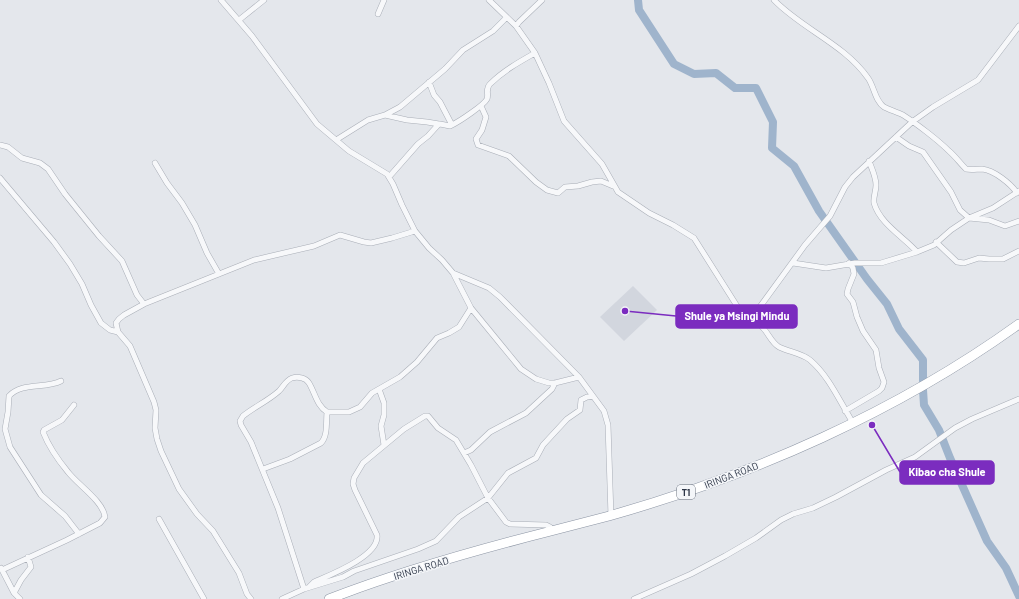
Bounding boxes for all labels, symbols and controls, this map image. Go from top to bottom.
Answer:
callout: Shule ya Msingi Mindu [676,305,797,328]
text: Shule ya Msingi Mindu [685,309,789,322]
street label: IRINGA ROAD [702,459,760,491]
callout: Kibao cha Shule [900,461,994,484]
text: Kibao cha Shule [908,465,986,478]
road number: T1 [677,485,695,499]
street label: IRINGA ROAD [392,554,450,582]

